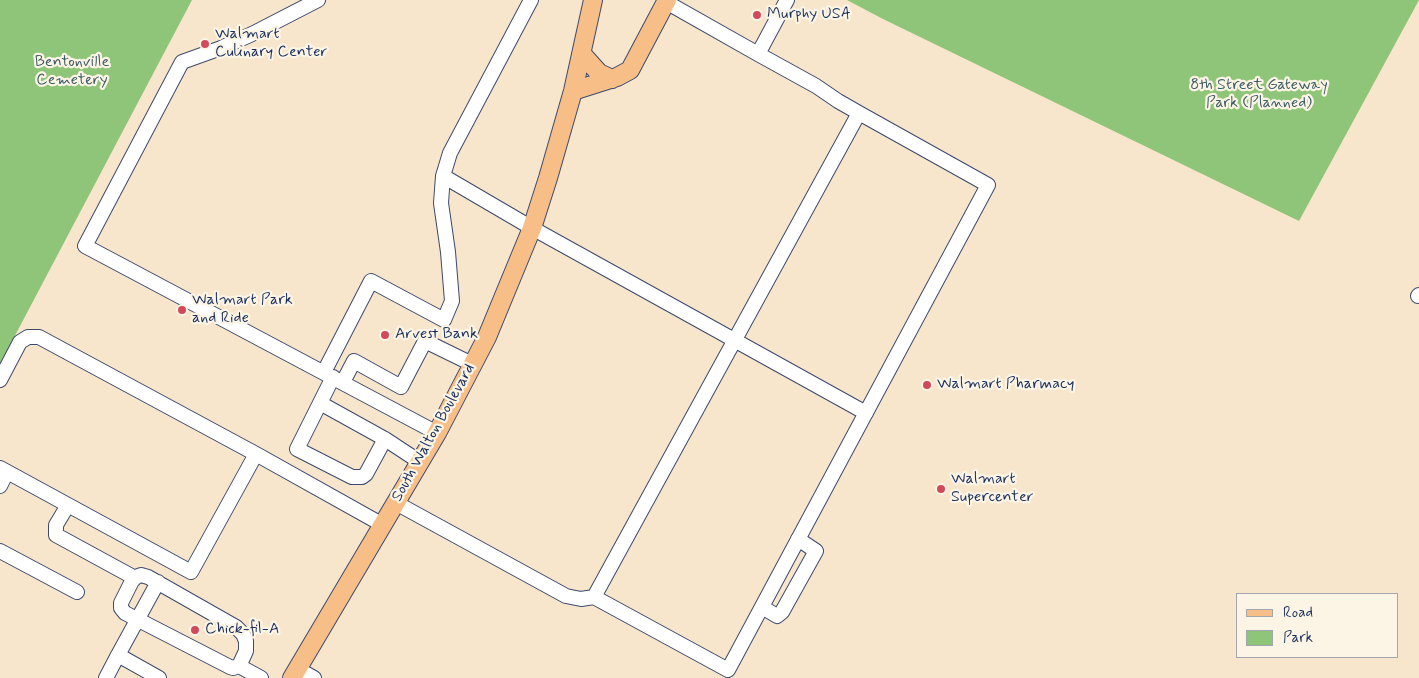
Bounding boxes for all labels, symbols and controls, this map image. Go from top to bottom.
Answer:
place label: Murphy USA [767,5,851,25]
marker: Murphy USA [751,9,763,21]
place label: Walmart Culinary Center [215,25,327,63]
marker: Walmart Culinary Center [199,38,211,50]
park label: Bentonville Cemetery [35,53,109,91]
park label: 8th Street Gateway Park (Planned) [1190,76,1328,114]
place label: Walmart Park and Ride [192,291,293,329]
marker: Walmart Park and Ride [176,304,188,316]
place label: Arvest Bank [395,325,478,345]
marker: Arvest Bank [379,329,391,341]
street label: South Walton Boulevard [388,361,480,505]
place label: Walmart Pharmacy [937,375,1074,395]
marker: Walmart Pharmacy [921,379,933,391]
place label: Walmart Supercenter [951,470,1033,508]
marker: Walmart Supercenter [935,483,947,495]
legend [1236,593,1399,658]
text: Road [1283,603,1313,623]
place label: Chick-fil-A [205,620,279,640]
marker: Chick-fil-A [189,624,201,636]
text: Park [1283,628,1313,648]

